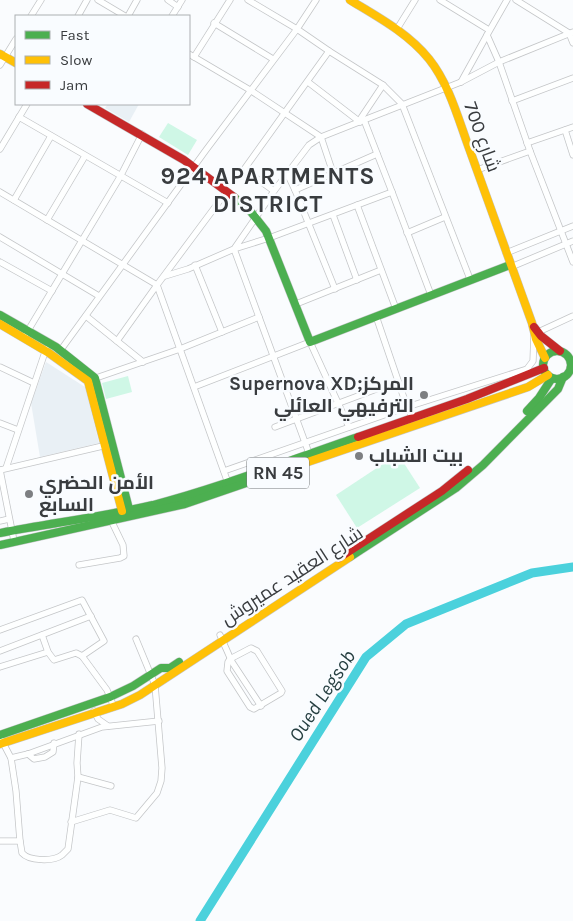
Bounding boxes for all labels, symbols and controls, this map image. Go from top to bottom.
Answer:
legend [15,15,190,105]
text: Fast [60,26,90,44]
text: Slow [60,51,92,69]
text: Jam [60,76,88,94]
street label: شارع 700 [457,99,505,176]
district label: 924 APARTMENTS DISTRICT [160,162,376,218]
place label: Supernova XD;المركز الترفيهي العائلي [229,373,414,421]
marker: Supernova XD;المركز الترفيهي العائلي [418,389,430,401]
place label: بيت الشباب [369,445,463,467]
marker: بيت الشباب [353,450,365,462]
road number: RN 45 [247,458,309,488]
place label: الأمن الحضري السابع [39,472,154,518]
marker: الأمن الحضري السابع [23,488,35,500]
street label: شارع العقيد عميروش [217,522,368,632]
water label: Oued Legsob [284,646,360,746]

